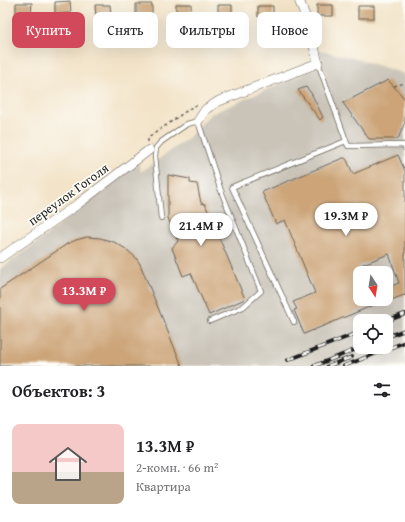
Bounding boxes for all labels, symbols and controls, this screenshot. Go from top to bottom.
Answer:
chip: Купить [12,12,85,48]
chip: Снять [93,12,158,48]
chip: Фильтры [166,12,249,48]
chip: Новое [257,12,322,48]
street label: переулок Гоголя [24,158,113,230]
pin: 19.3M ₽ [309,203,383,237]
text: 19.3M ₽ [324,206,368,225]
pin: 21.4M ₽ [164,213,238,247]
text: 21.4M ₽ [179,216,223,235]
north arrow [353,266,393,306]
map controls [353,266,393,354]
pin: 13.3M ₽ [47,278,121,312]
text: 13.3M ₽ [62,281,106,300]
button: locate [353,314,393,354]
text: Объектов: 3 [12,378,105,403]
icon: filters [371,379,393,401]
text: 13.3M ₽ [136,433,194,458]
icon: home [44,440,92,488]
text: 2-комн. · 66 m² [136,458,218,477]
text: Квартира [136,477,191,496]

